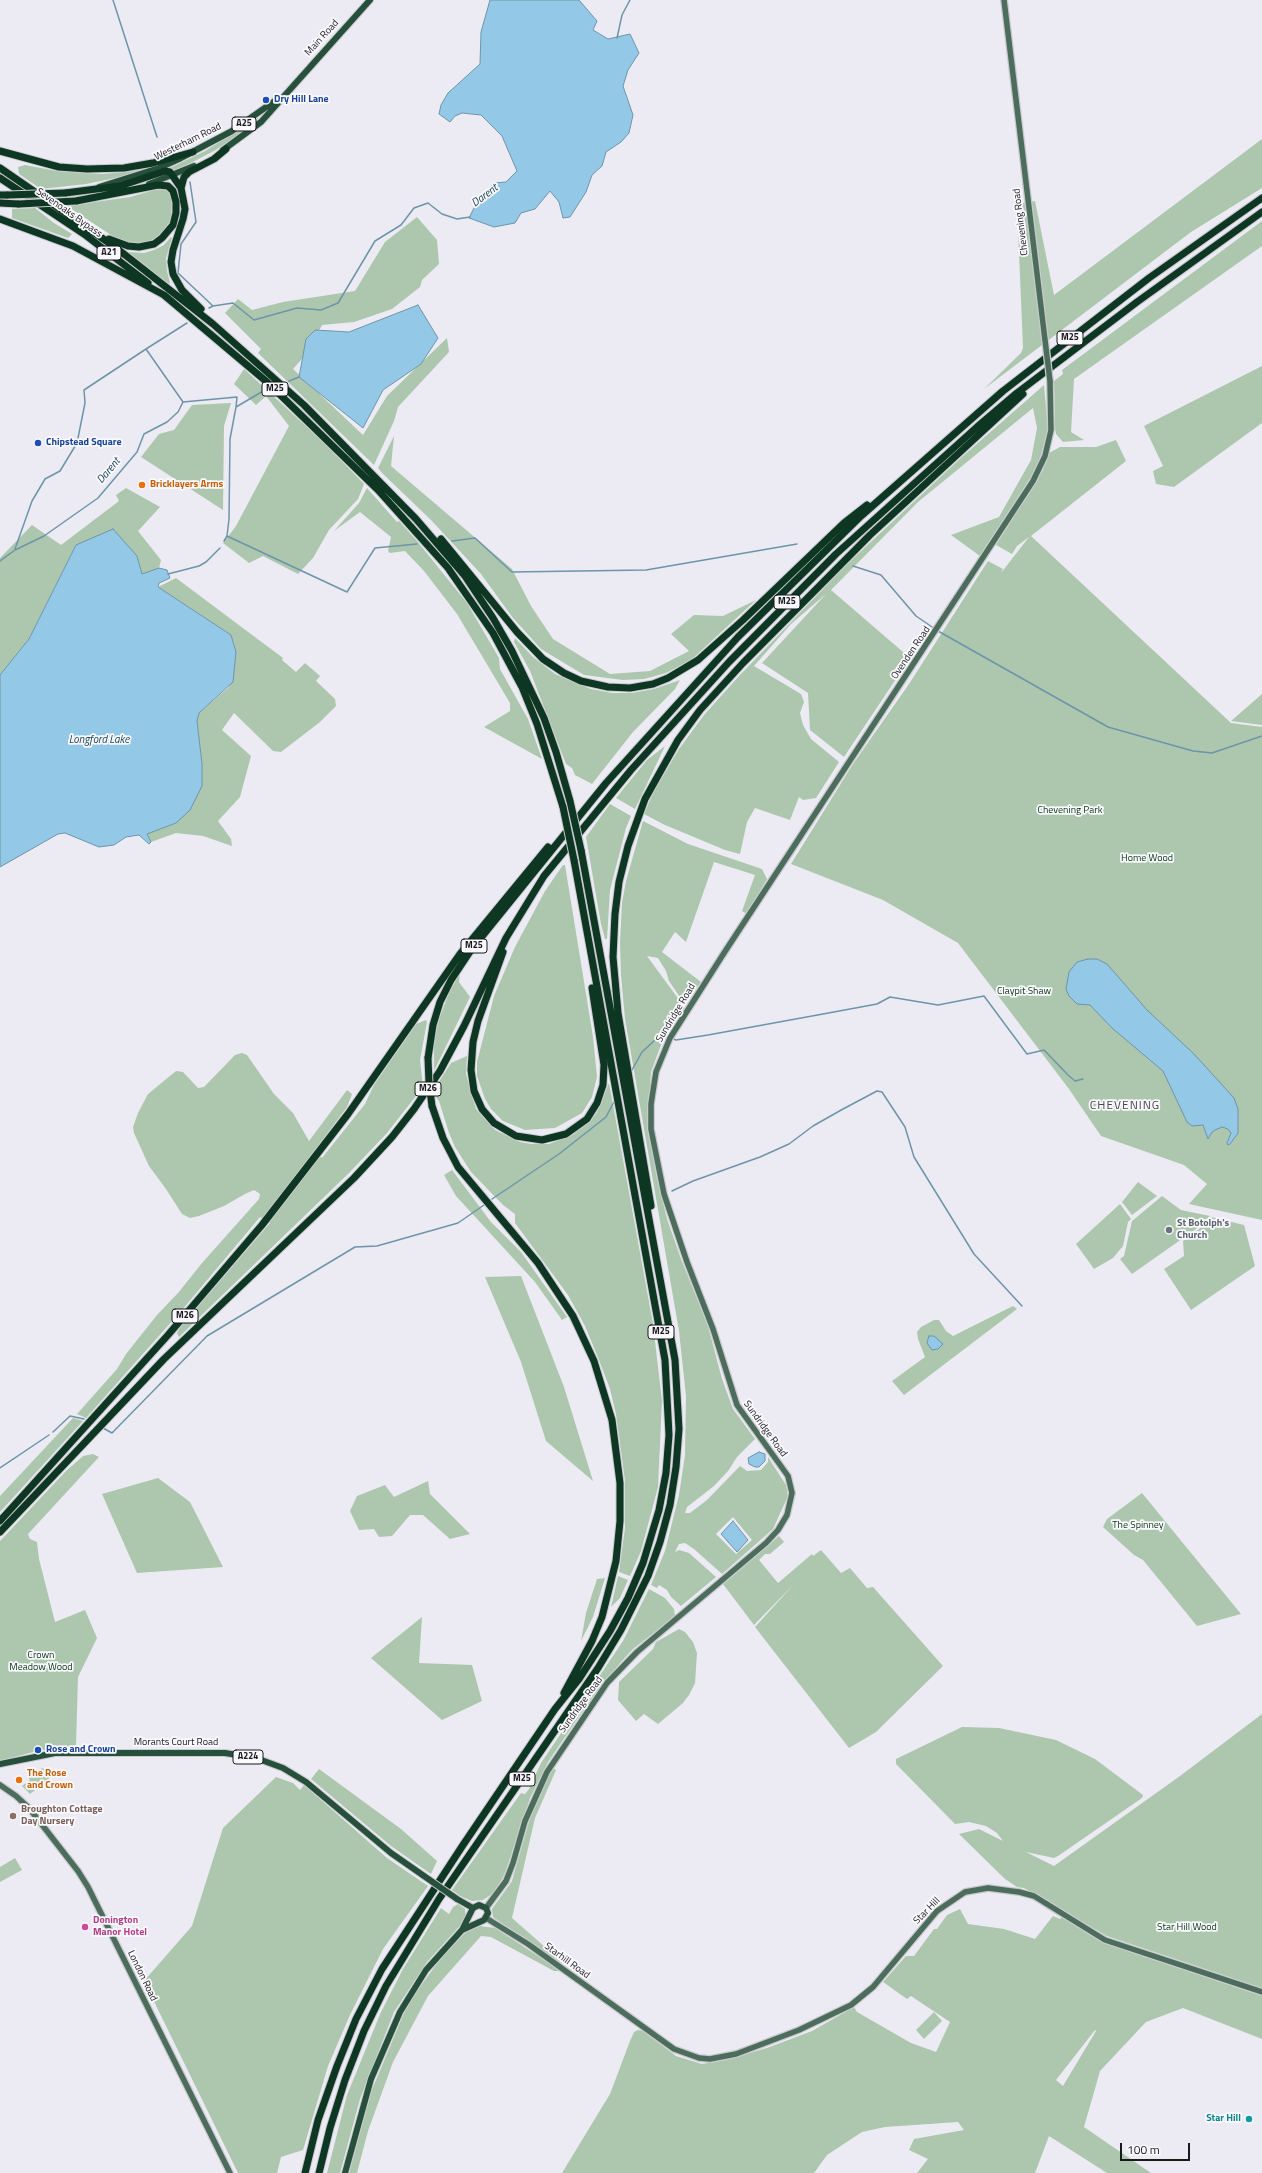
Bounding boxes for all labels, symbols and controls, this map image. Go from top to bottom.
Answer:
street label: Main Road [303,17,341,59]
place label: Dry Hill Lane [274,94,329,106]
marker: Dry Hill Lane [261,95,271,105]
road number: A25 [232,117,256,131]
street label: Westerham Road [153,121,223,163]
water label: Darent [469,182,501,210]
street label: Sevenoaks Bypass [34,186,104,240]
street label: Chevening Road [1011,188,1031,256]
road number: A21 [97,246,121,260]
road number: M25 [1057,331,1083,345]
road number: M25 [262,382,288,396]
place label: Chipstead Square [46,437,122,449]
marker: Chipstead Square [33,438,43,448]
water label: Darent [94,455,124,487]
place label: Bricklayers Arms [150,479,223,491]
marker: Bricklayers Arms [137,480,147,490]
road number: M25 [774,595,800,609]
street label: Ovenden Road [889,624,933,682]
water label: Longford Lake [69,733,129,747]
park label: Chevening Park [1038,805,1102,817]
park label: Home Wood [1121,853,1173,865]
road number: M25 [461,939,487,953]
street label: Sundridge Road [654,981,698,1045]
park label: Claypit Shaw [997,986,1051,998]
road number: M26 [415,1082,441,1096]
district label: CHEVENING [1090,1099,1160,1113]
place label: St Botolph's Church [1177,1218,1229,1242]
marker: St Botolph's Church [1164,1225,1174,1235]
road number: M26 [172,1309,198,1323]
road number: M25 [648,1325,674,1339]
street label: Sundridge Road [741,1399,789,1459]
park label: The Spinney [1112,1520,1164,1532]
park label: Crown Meadow Wood [9,1650,73,1674]
street label: Sundridge Road [557,1675,605,1735]
street label: Morants Court Road [134,1737,218,1749]
place label: Rose and Crown [46,1744,116,1756]
marker: Rose and Crown [33,1745,43,1755]
road number: A224 [233,1750,263,1764]
place label: The Rose and Crown [27,1768,73,1792]
road number: M25 [509,1772,535,1786]
marker: The Rose and Crown [14,1775,24,1785]
place label: Broughton Cottage Day Nursery [21,1804,103,1828]
marker: Broughton Cottage Day Nursery [8,1811,18,1821]
street label: Star Hill [911,1895,943,1927]
place label: Donington Manor Hotel [93,1915,147,1938]
marker: Donington Manor Hotel [80,1922,90,1932]
park label: Star Hill Wood [1157,1922,1217,1934]
street label: Starhill Road [542,1940,592,1982]
street label: London Road [125,1949,159,2003]
place label: Star Hill [1206,2113,1241,2125]
marker: Star Hill [1244,2114,1254,2124]
scale bar [1122,2135,1192,2161]
text: 100 m [1127,2140,1160,2159]

